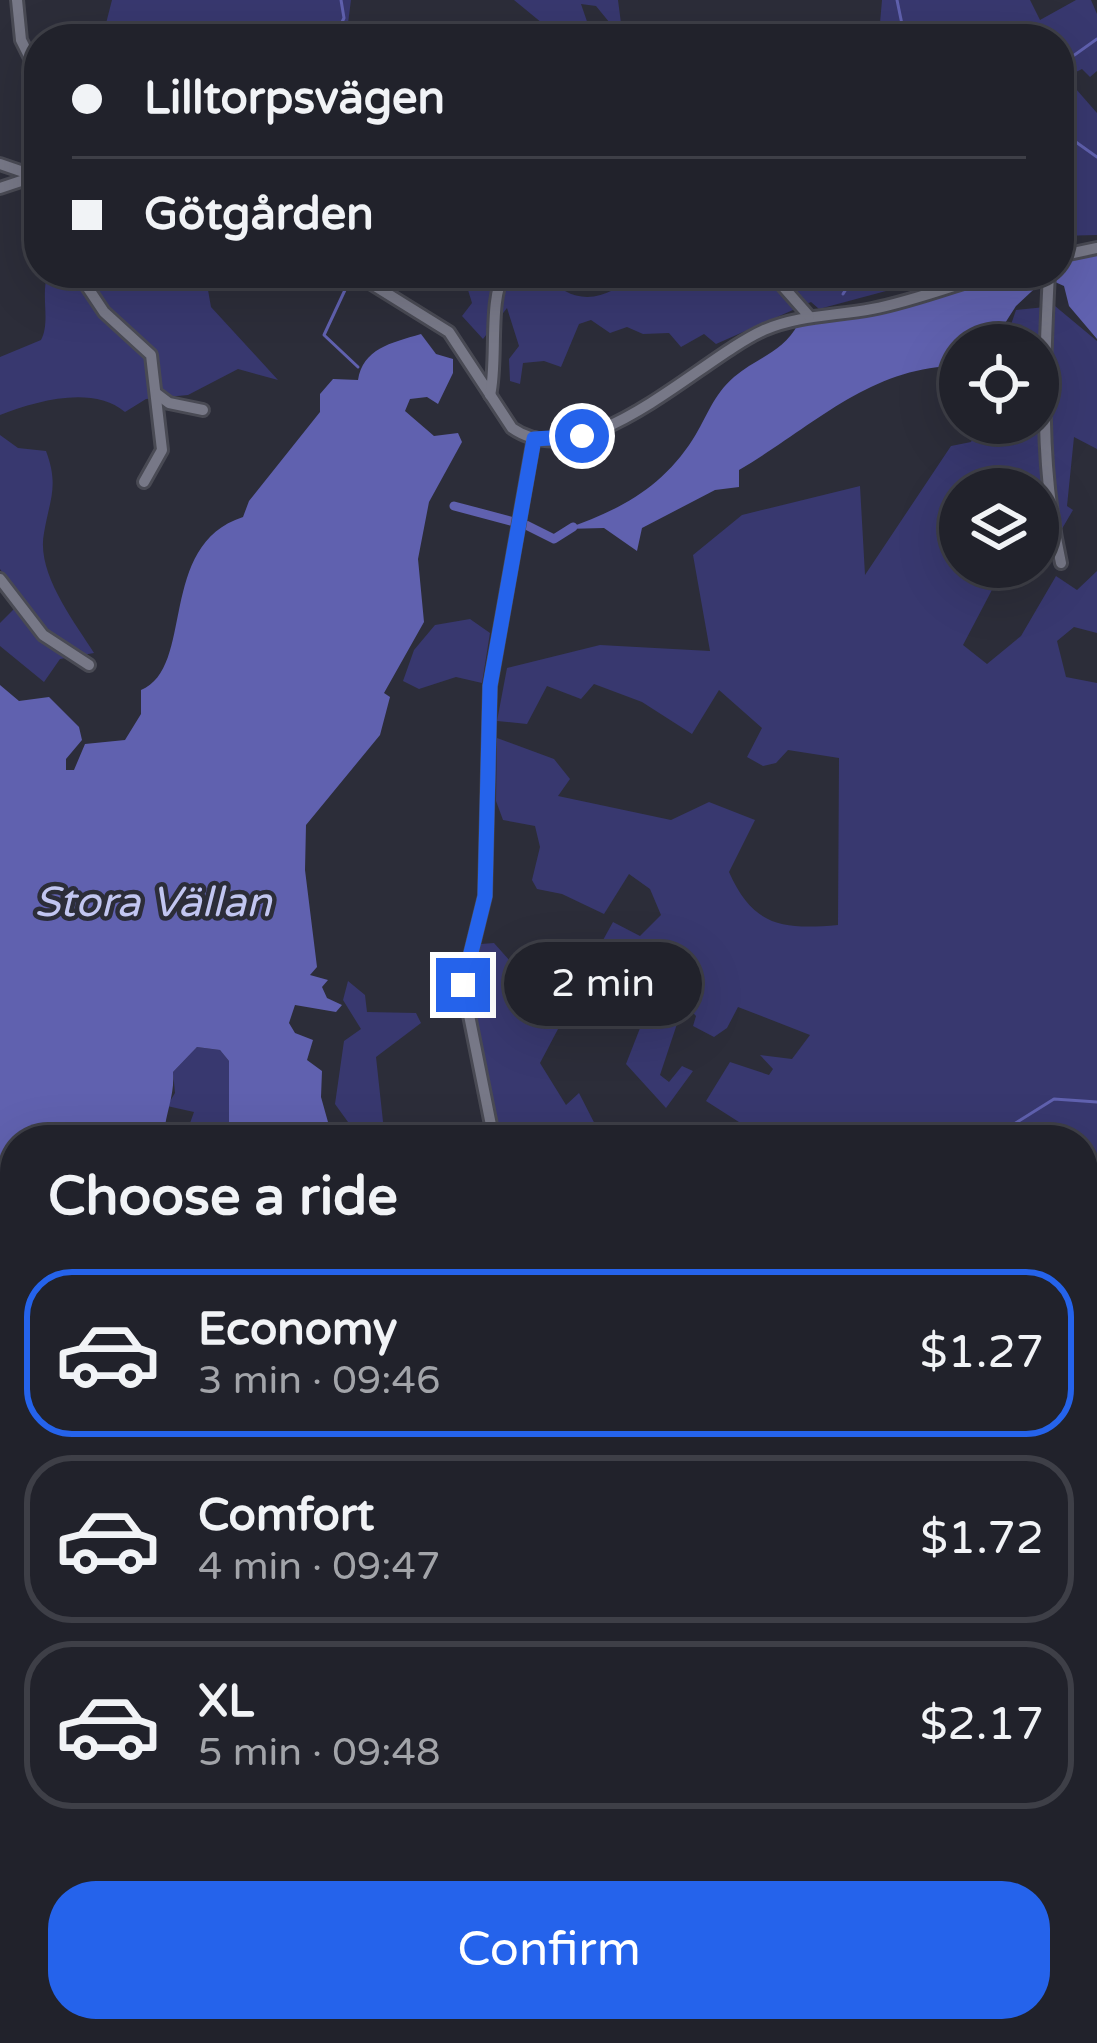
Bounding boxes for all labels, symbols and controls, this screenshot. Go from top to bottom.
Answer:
text: Lilltorpsvägen [144,72,445,126]
text: Götgården [144,188,374,242]
map controls [939,324,1059,588]
button: locate [939,324,1059,444]
route start [555,409,609,463]
button: layers [939,468,1059,588]
water label: Stora Vällan [34,877,273,928]
callout: 2 min [505,943,703,1027]
route end [436,958,490,1012]
text: 2 min [551,960,655,1007]
text: Choose a ride [48,1164,398,1229]
icon: car [54,1299,162,1407]
text: Economy [198,1303,397,1357]
text: $1.27 [920,1326,1044,1380]
text: 3 min · 09:46 [198,1357,440,1404]
icon: car [54,1485,162,1593]
text: Comfort [198,1489,374,1543]
text: $1.72 [920,1512,1044,1566]
text: 4 min · 09:47 [198,1543,440,1590]
icon: car [54,1671,162,1779]
text: XL [198,1675,254,1729]
text: $2.17 [920,1698,1044,1752]
text: 5 min · 09:48 [198,1729,440,1776]
button: Confirm [48,1881,1050,2019]

